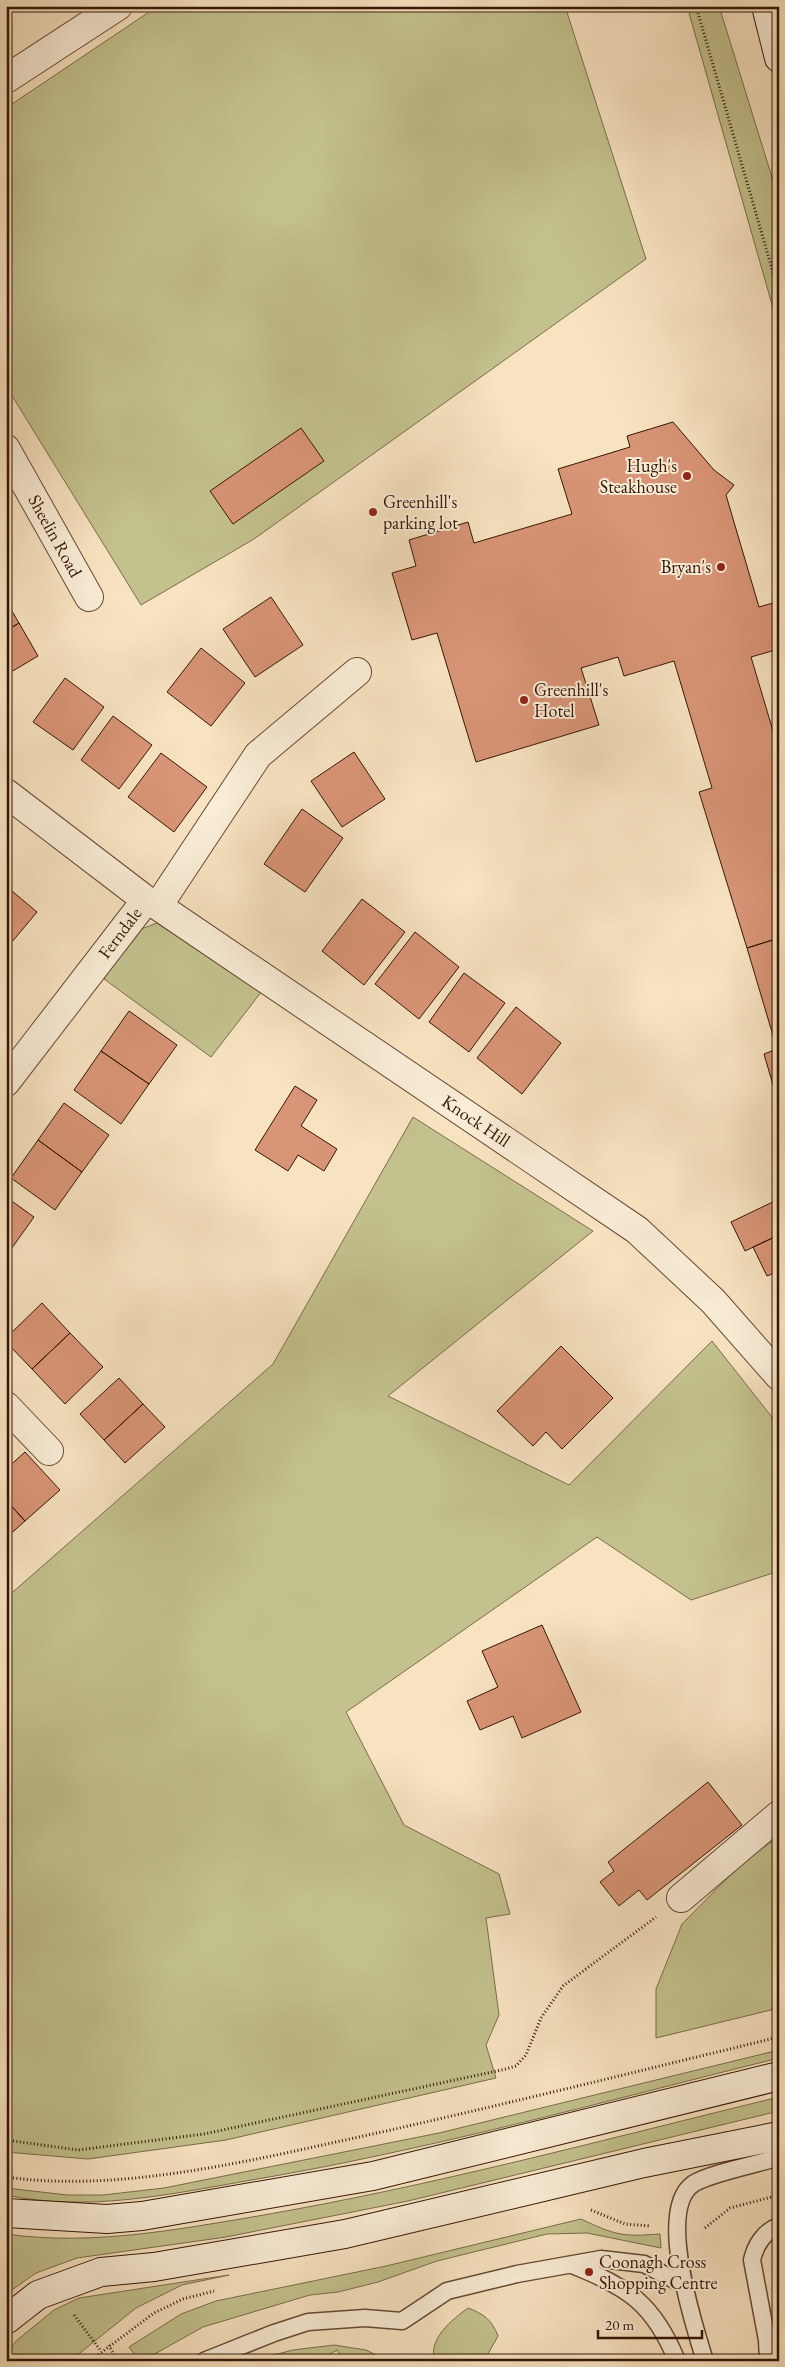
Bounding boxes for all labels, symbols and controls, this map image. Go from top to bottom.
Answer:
place label: Hugh's Steakhouse [600,454,677,498]
marker: Hugh's Steakhouse [681,470,693,482]
street label: Sheelin Road [23,490,88,582]
place label: Greenhill's parking lot [383,490,458,534]
marker: Greenhill's parking lot [367,506,379,518]
place label: Bryan's [661,555,711,578]
marker: Bryan's [715,561,727,573]
place label: Greenhill's Hotel [534,678,608,722]
marker: Greenhill's Hotel [518,694,530,706]
street label: Ferndale [93,902,146,963]
street label: Knock Hill [438,1089,515,1152]
place label: Coonagh Cross Shopping Centre [599,2250,718,2294]
marker: Coonagh Cross Shopping Centre [583,2266,595,2278]
scale bar [598,2307,701,2339]
text: 20 m [605,2315,634,2334]

